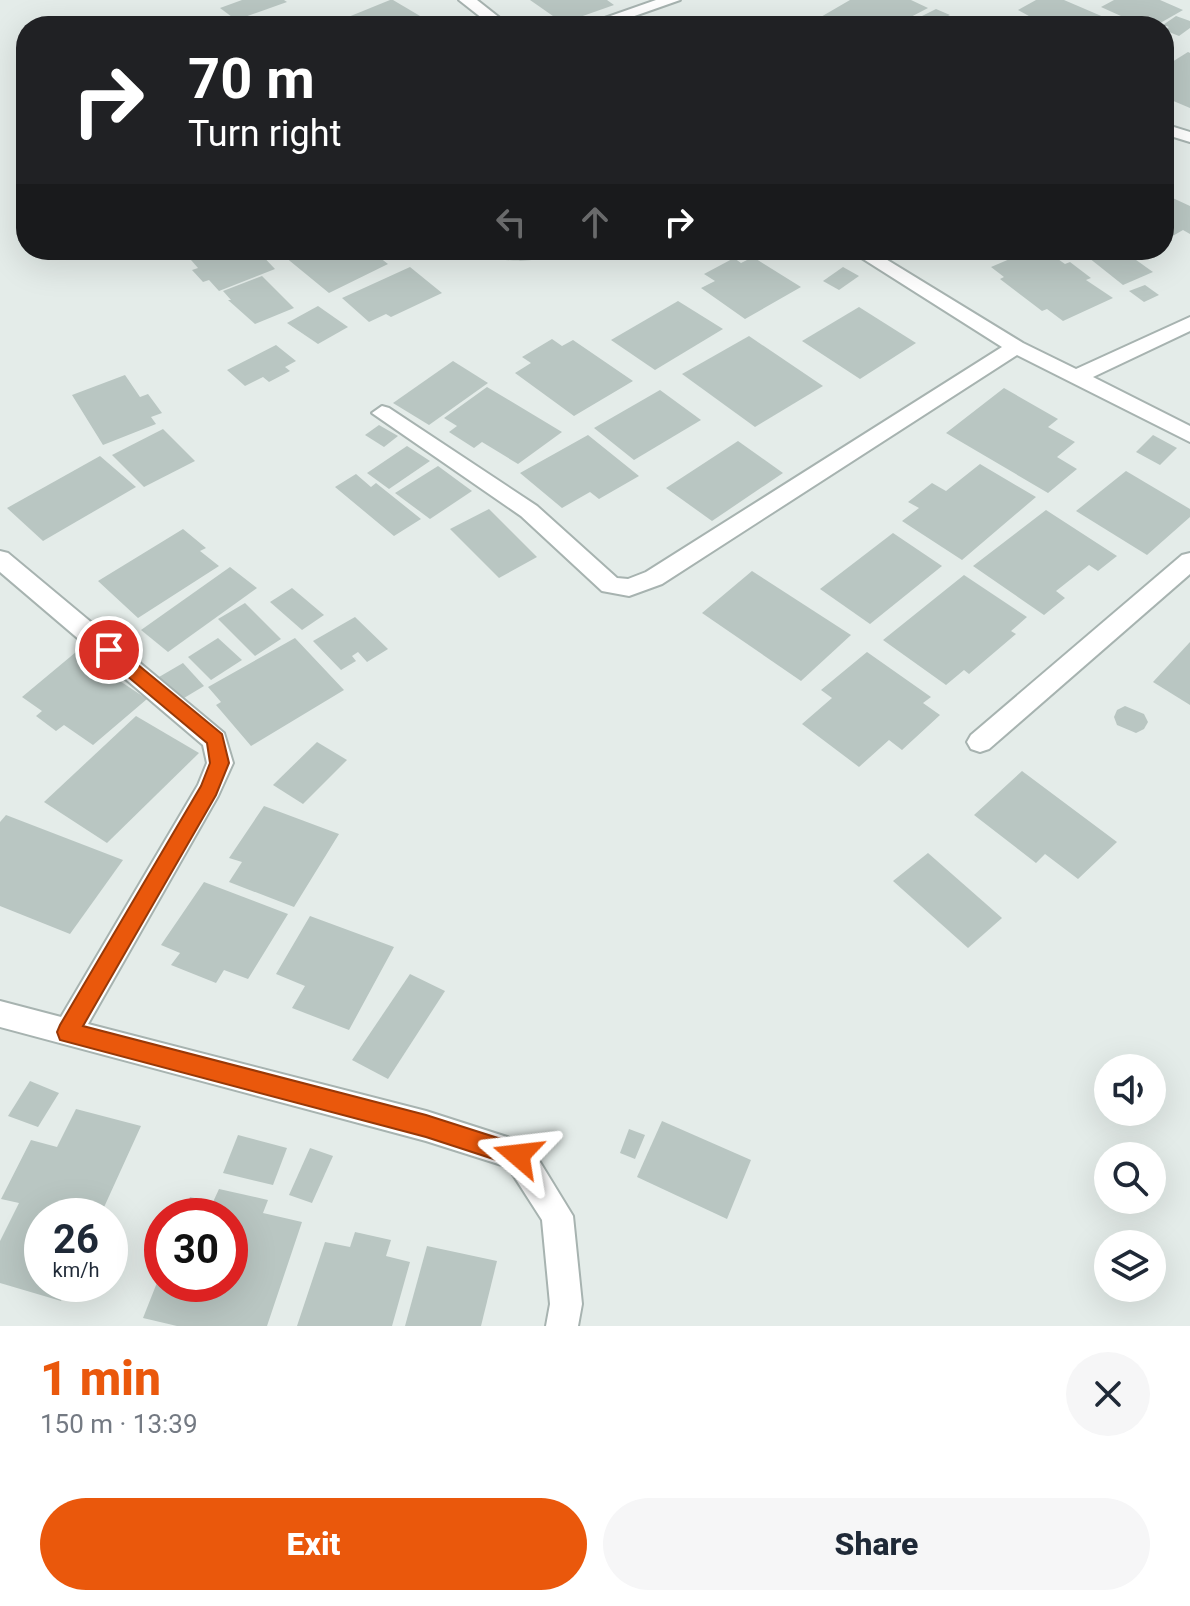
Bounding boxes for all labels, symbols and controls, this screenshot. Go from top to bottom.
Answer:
text: 70 m [188,46,315,112]
icon: right [56,48,160,152]
text: Turn right [188,113,341,155]
icon: left [489,200,533,244]
icon: ahead [573,200,617,244]
icon: right [657,200,701,244]
pin [75,616,143,684]
icon: arrive [87,628,131,672]
map controls [1094,1054,1166,1302]
button: sound [1094,1054,1166,1126]
position arrow [476,1113,560,1197]
button: search [1094,1142,1166,1214]
speed limit sign: 30 [144,1198,248,1302]
text: 26 [53,1216,99,1263]
button: layers [1094,1230,1166,1302]
text: km/h [53,1258,99,1282]
text: 1 min [40,1350,161,1407]
button: close [1066,1352,1150,1436]
text: 150 m · 13:39 [40,1409,198,1439]
button: Exit [40,1498,587,1590]
button: Share [603,1498,1150,1590]

